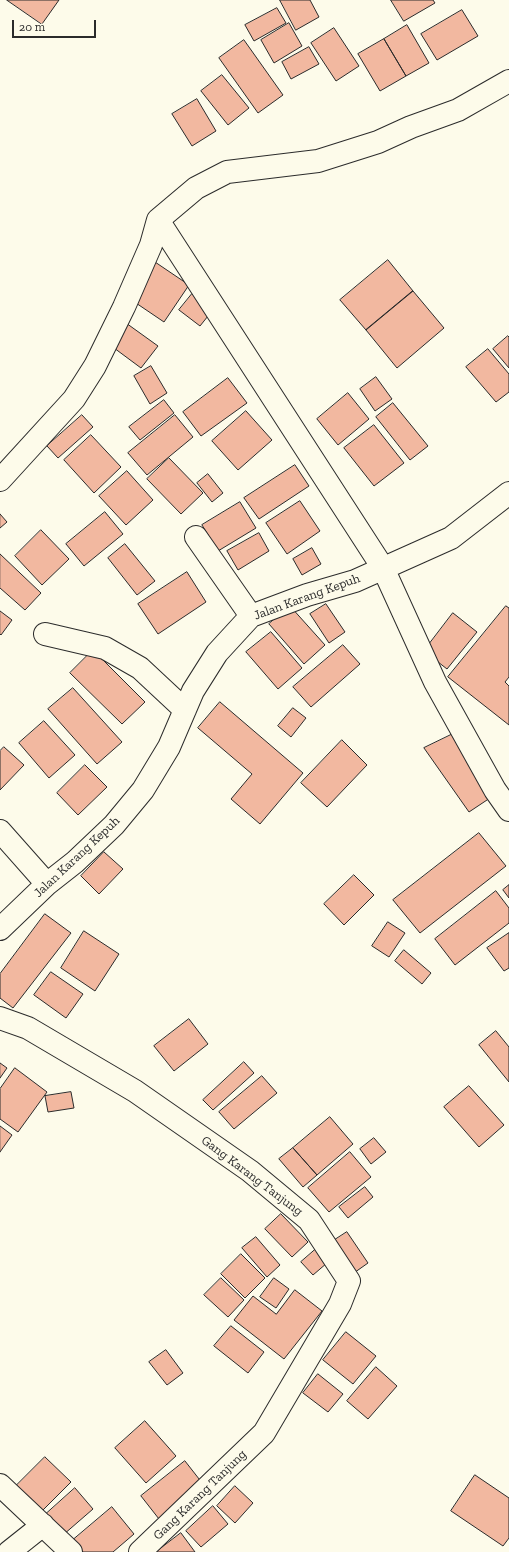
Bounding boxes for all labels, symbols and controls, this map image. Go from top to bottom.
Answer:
scale bar [14,12,98,38]
text: 20 m [19,20,45,34]
street label: Jalan Karang Kepuh [252,571,362,623]
street label: Jalan Karang Kepuh [31,813,123,901]
street label: Gang Karang Tanjung [198,1133,306,1219]
street label: Gang Karang Tanjung [150,1447,250,1543]

